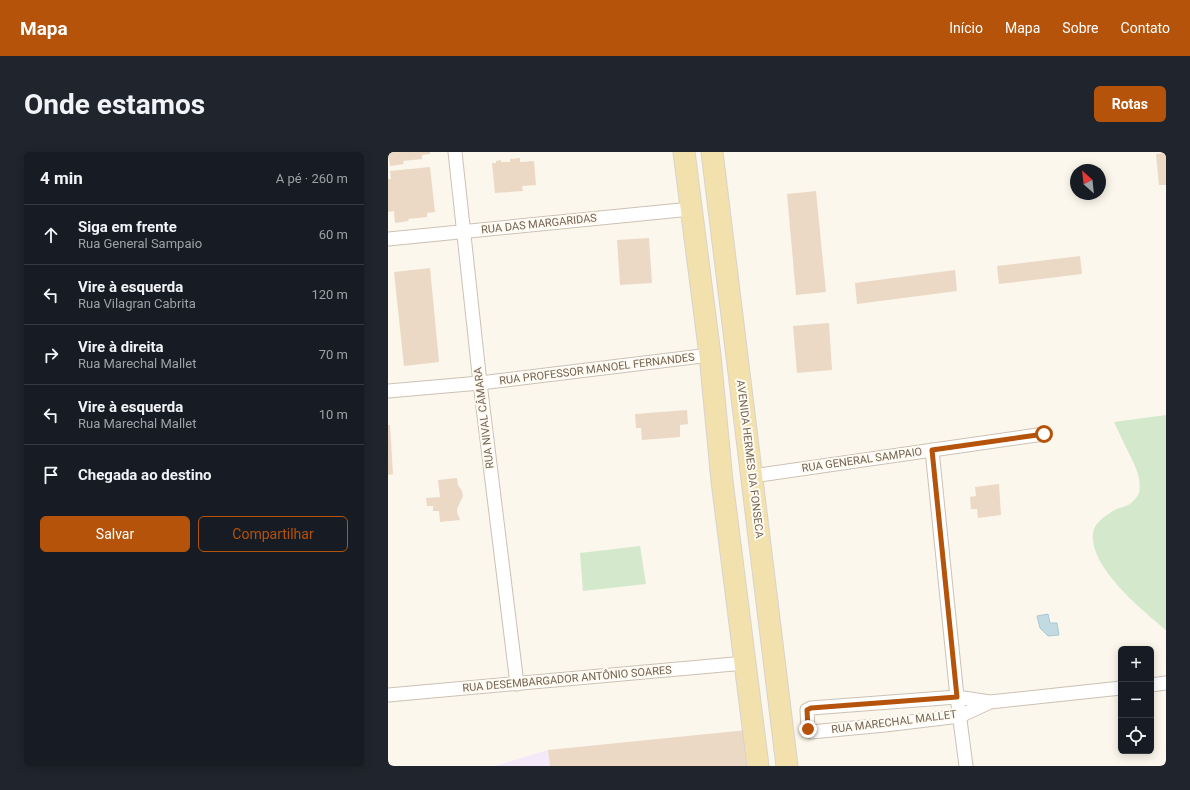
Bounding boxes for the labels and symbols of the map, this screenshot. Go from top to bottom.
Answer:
north arrow [1070,164,1106,200]
street label: RUA DAS MARGARIDAS [481,211,598,237]
street label: RUA PROFESSOR MANOEL FERNANDES [499,351,696,387]
street label: RUA NIVAL CÂMARA [471,366,497,469]
street label: AVENIDA HERMES DA FONSECA [734,379,766,540]
route start [1035,425,1053,443]
street label: RUA GENERAL SAMPAIO [801,445,923,475]
street label: RUA DESEMBARGADOR ANTÔNIO SOARES [462,663,673,695]
street label: RUA MARECHAL MALLET [831,708,958,736]
route end [799,720,817,738]

